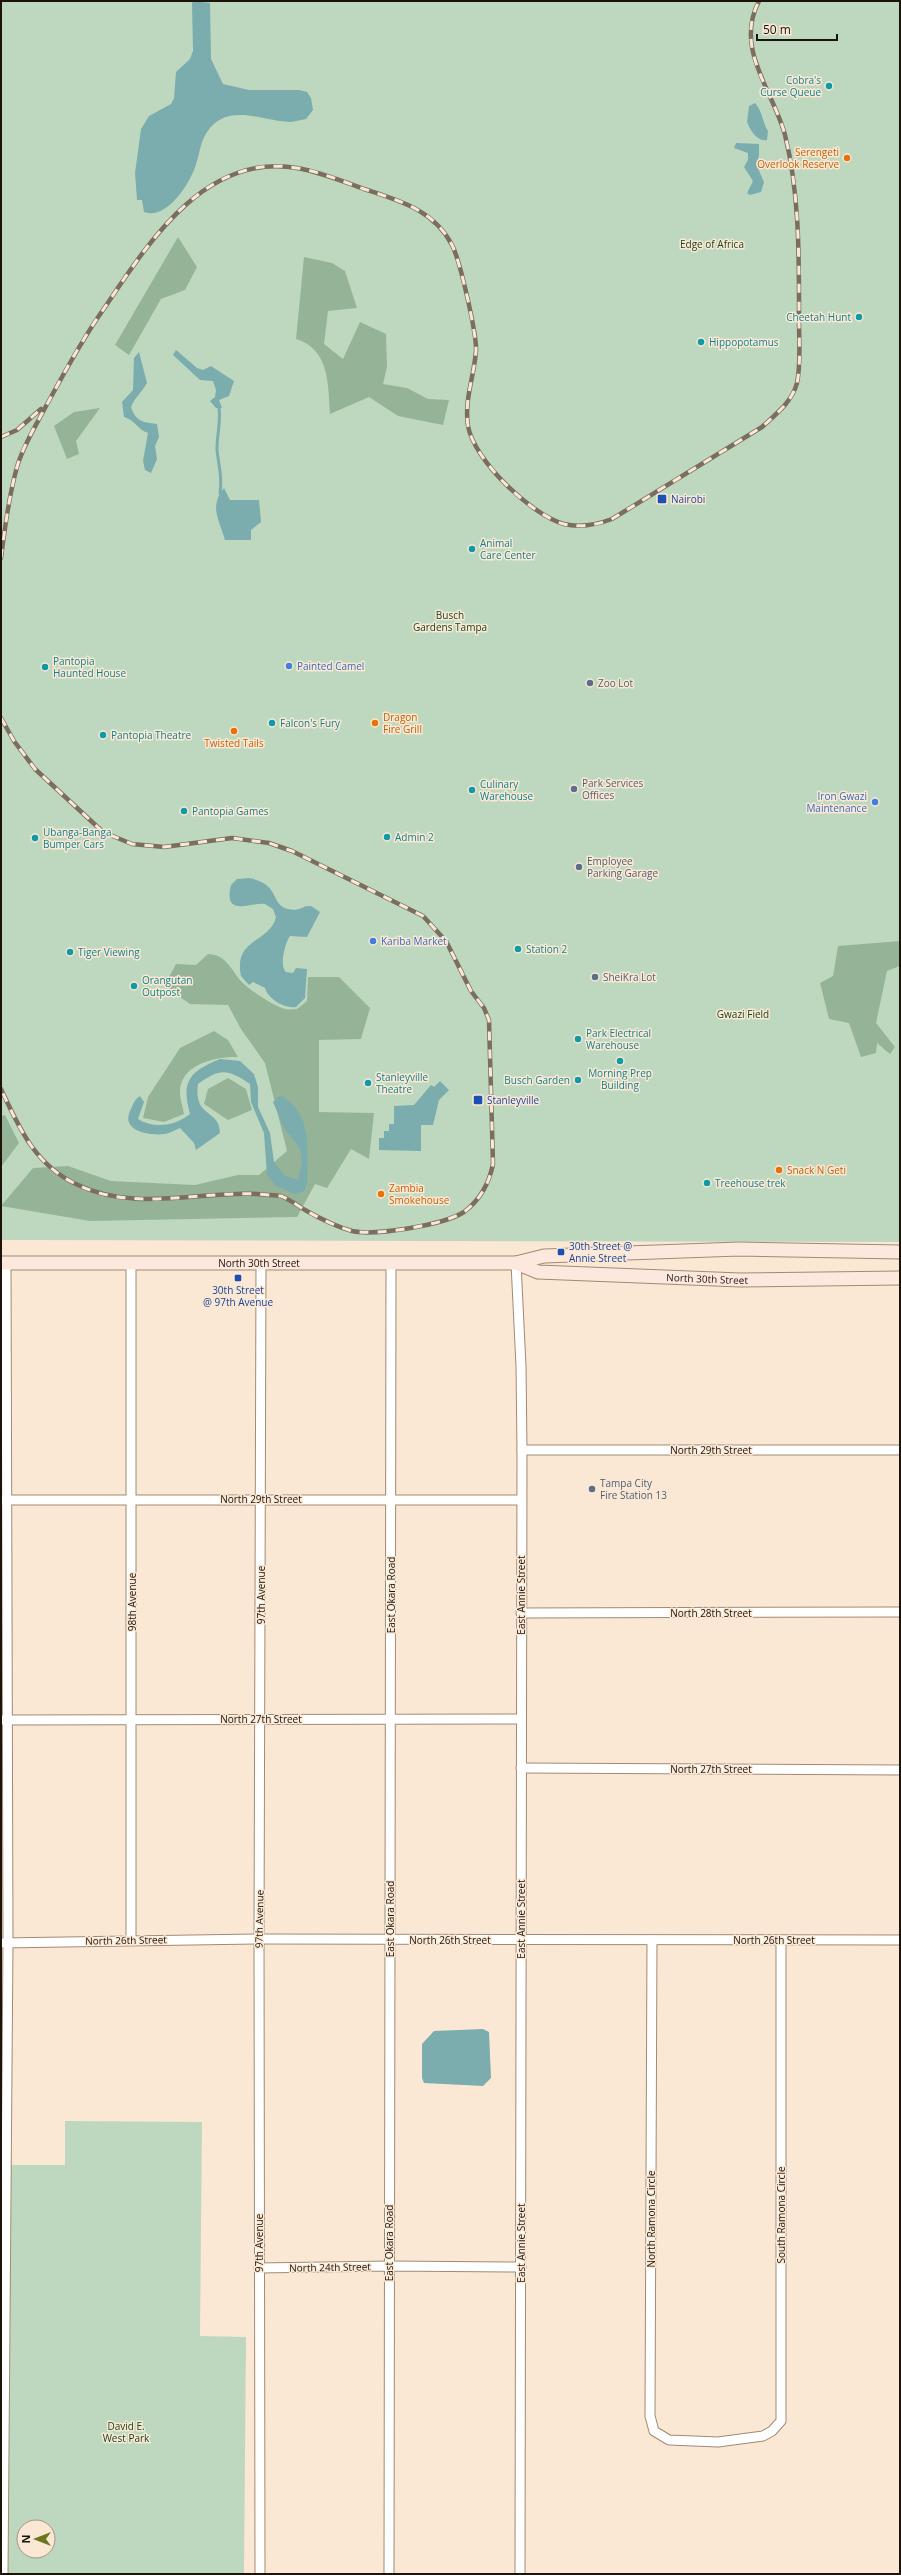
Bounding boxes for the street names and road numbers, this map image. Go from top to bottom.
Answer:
street label: North 30th Street [218,1256,300,1270]
street label: North 30th Street [666,1270,748,1287]
street label: North 29th Street [670,1443,752,1457]
street label: North 29th Street [220,1492,302,1506]
street label: East Annie Street [514,1555,528,1635]
street label: East Okara Road [384,1557,398,1633]
street label: 97th Avenue [254,1565,268,1624]
street label: 98th Avenue [125,1572,139,1631]
street label: North 28th Street [670,1606,752,1620]
street label: North 27th Street [220,1712,302,1726]
street label: North 27th Street [670,1762,752,1776]
street label: East Annie Street [514,1879,528,1959]
street label: East Okara Road [383,1881,397,1957]
street label: 97th Avenue [251,1889,267,1948]
street label: North 26th Street [85,1932,167,1948]
street label: North 26th Street [409,1933,491,1947]
street label: North 26th Street [733,1933,815,1947]
street label: South Ramona Circle [774,2166,788,2264]
street label: North Ramona Circle [644,2170,658,2268]
street label: East Annie Street [514,2203,528,2283]
street label: East Okara Road [382,2205,396,2281]
street label: 97th Avenue [252,2213,266,2272]
street label: North 24th Street [289,2259,371,2275]

